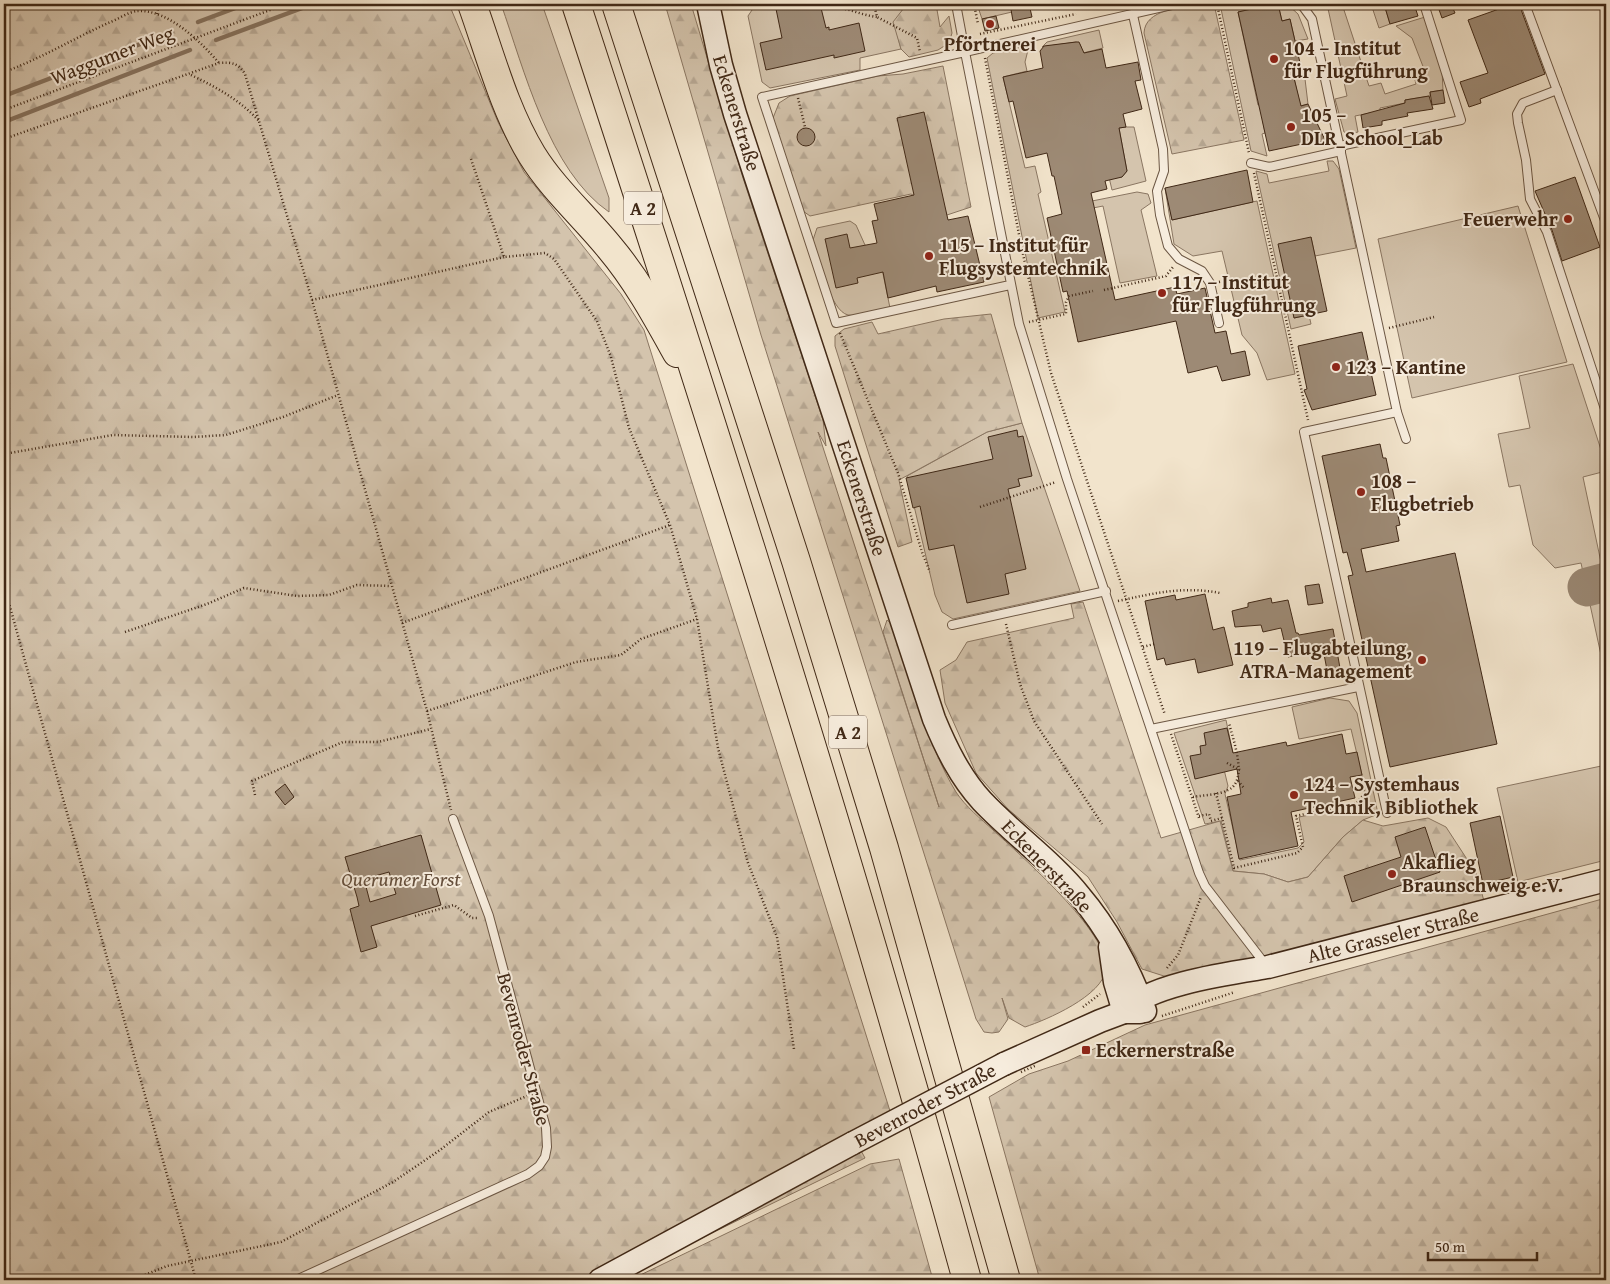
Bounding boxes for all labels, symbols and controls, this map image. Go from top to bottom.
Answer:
street label: Waggumer Weg [46,18,178,91]
marker: Pförtnerei [984,18,996,30]
place label: Pförtnerei [944,29,1036,58]
place label: 104 – Institut für Flugführung [1284,33,1428,85]
street label: Eckenerstraße [706,51,769,175]
marker: 104 – Institut für Flugführung [1268,53,1280,65]
place label: 105 – DLR_School_Lab [1301,100,1443,152]
marker: 105 – DLR_School_Lab [1285,121,1297,133]
road number: A 2 [624,192,662,224]
place label: Feuerwehr [1463,204,1558,233]
marker: Feuerwehr [1562,213,1574,225]
place label: 115 – Institut für Flugsystemtechnik [939,230,1108,282]
marker: 115 – Institut für Flugsystemtechnik [923,250,935,262]
place label: 117 – Institut für Flugführung [1172,267,1316,319]
marker: 117 – Institut für Flugführung [1156,287,1168,299]
place label: 123 – Kantine [1346,352,1466,381]
marker: 123 – Kantine [1330,361,1342,373]
street label: Eckenerstraße [830,436,895,560]
place label: 108 – Flugbetrieb [1371,466,1474,518]
marker: 108 – Flugbetrieb [1355,486,1367,498]
place label: 119 – Flugabteilung, ATRA-Management [1233,633,1412,685]
marker: 119 – Flugabteilung, ATRA-Management [1416,654,1428,666]
road number: A 2 [829,716,867,749]
place label: 124 – Systemhaus Technik, Bibliothek [1304,769,1479,821]
marker: 124 – Systemhaus Technik, Bibliothek [1288,789,1300,801]
street label: Eckenerstraße [995,812,1100,919]
place label: Akaflieg Braunschweig e.V. [1402,847,1563,899]
park label: Querumer Forst [341,864,461,893]
marker: Akaflieg Braunschweig e.V. [1386,868,1398,880]
street label: Alte Grasseler Straße [1304,899,1482,970]
street label: Bevenroder Straße [490,969,559,1129]
place label: Eckernerstraße [1096,1035,1235,1064]
marker: Eckernerstraße [1080,1044,1092,1056]
street label: Bevenroder Straße [849,1055,1001,1154]
scale bar [1428,1229,1536,1261]
text: 50 m [1435,1236,1466,1257]

